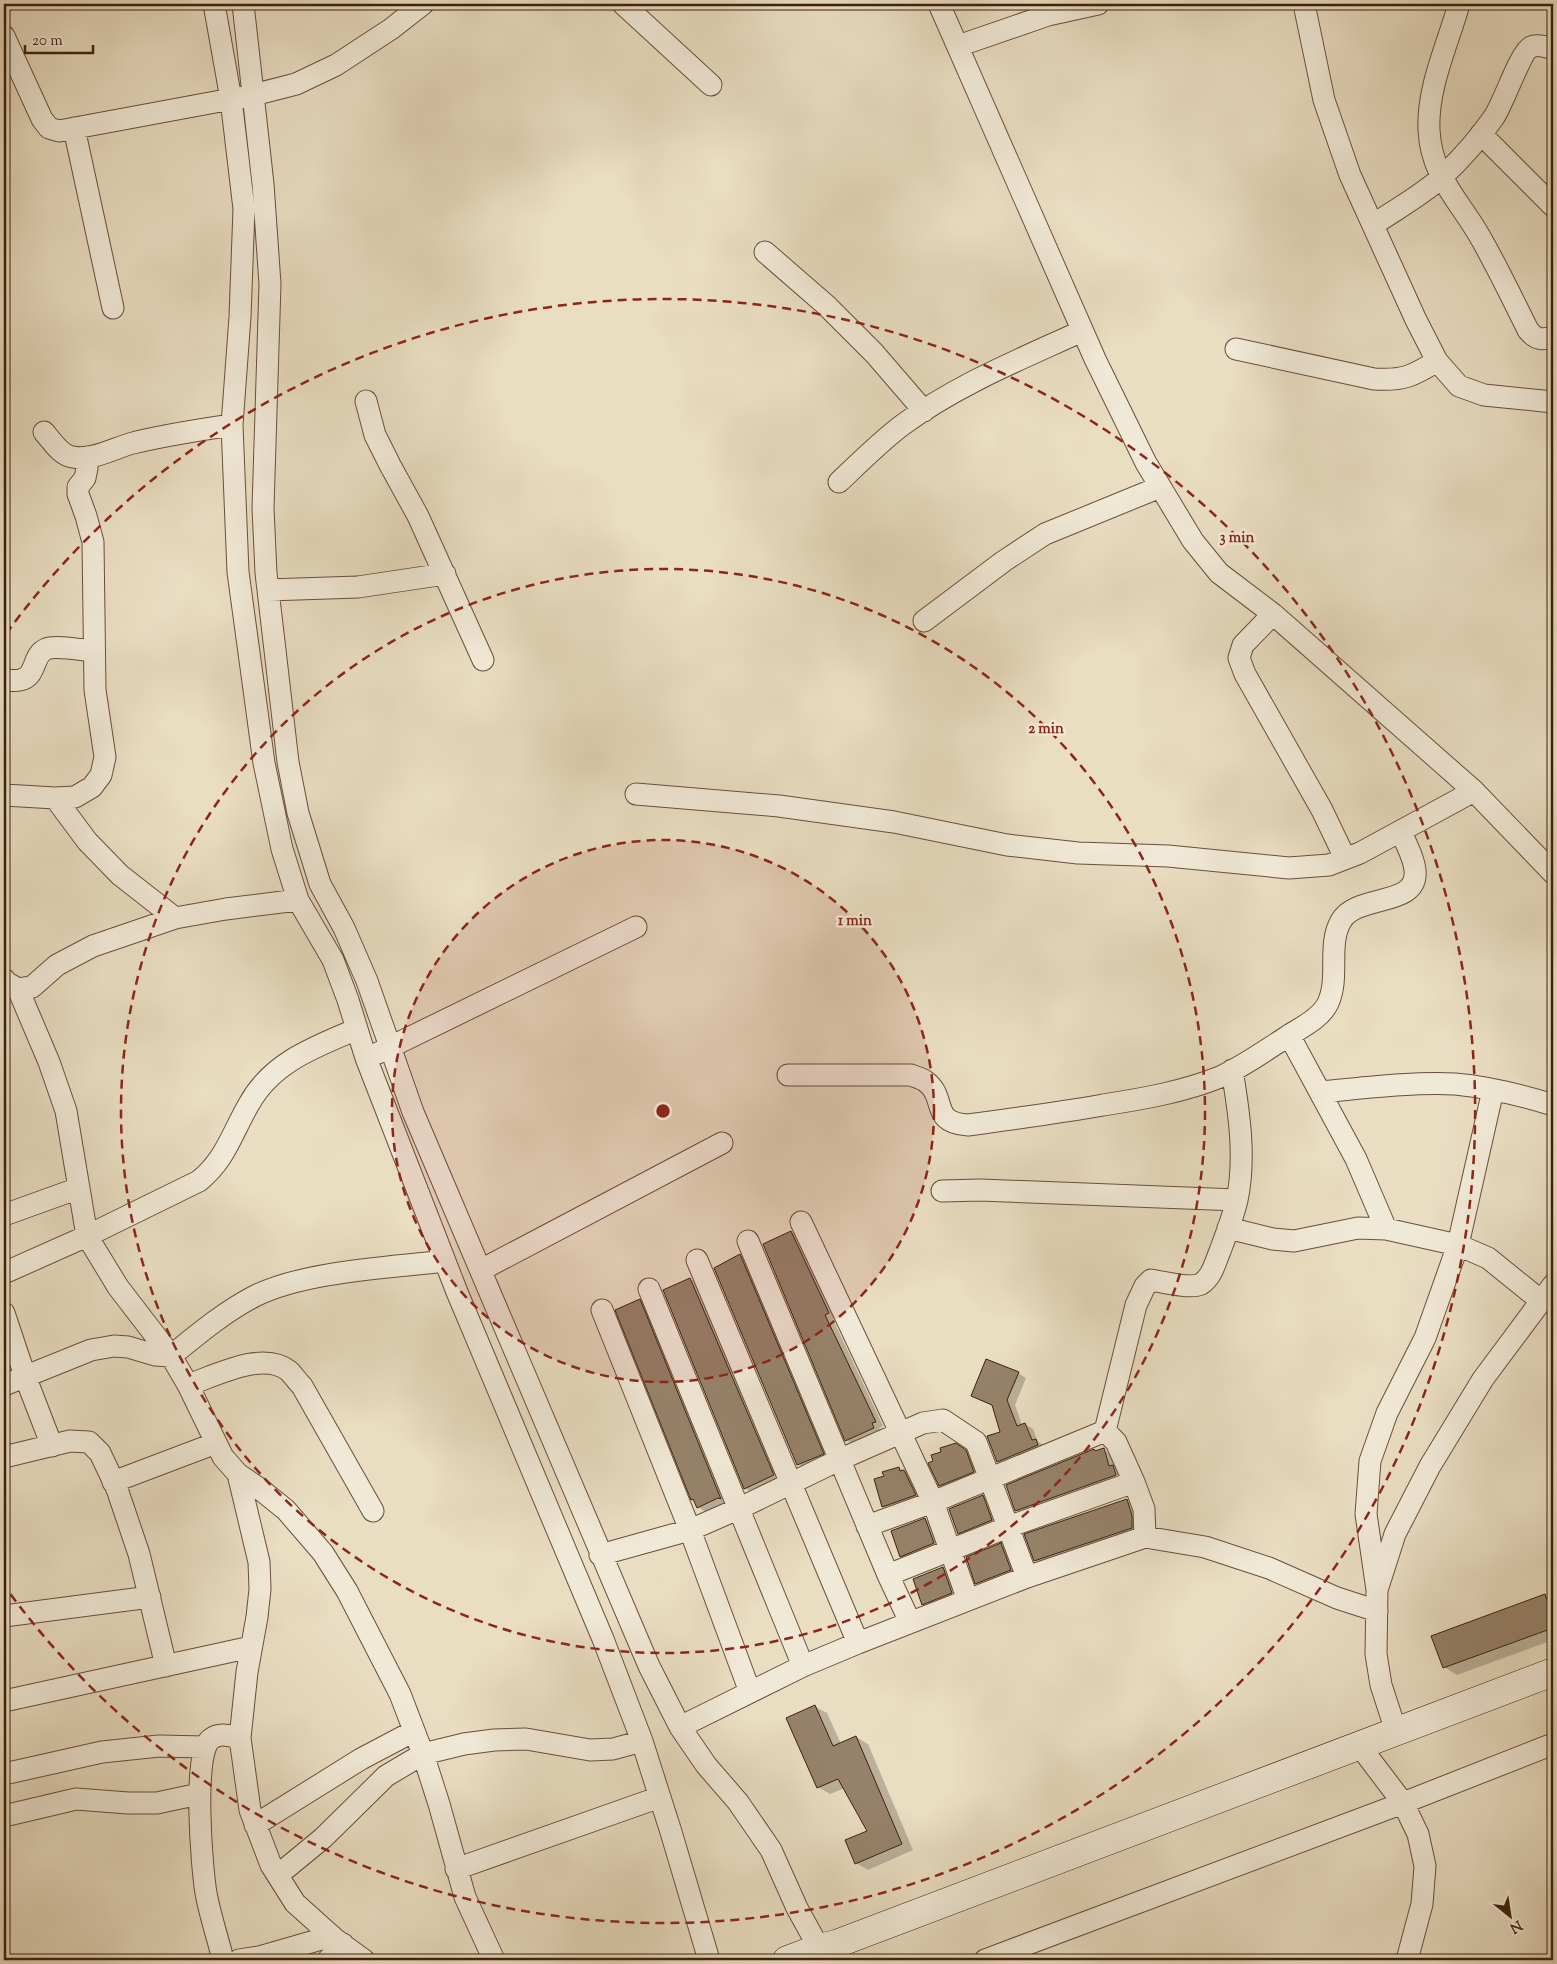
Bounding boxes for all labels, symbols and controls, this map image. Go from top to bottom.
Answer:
scale bar [25,22,92,54]
text: 20 m [32,31,63,52]
text: 3 min [1220,528,1255,549]
text: 2 min [1028,719,1064,740]
text: 1 min [838,911,872,932]
centre of rings [654,1102,672,1120]
north arrow [1484,1892,1534,1942]
text: N [1506,1914,1525,1937]

